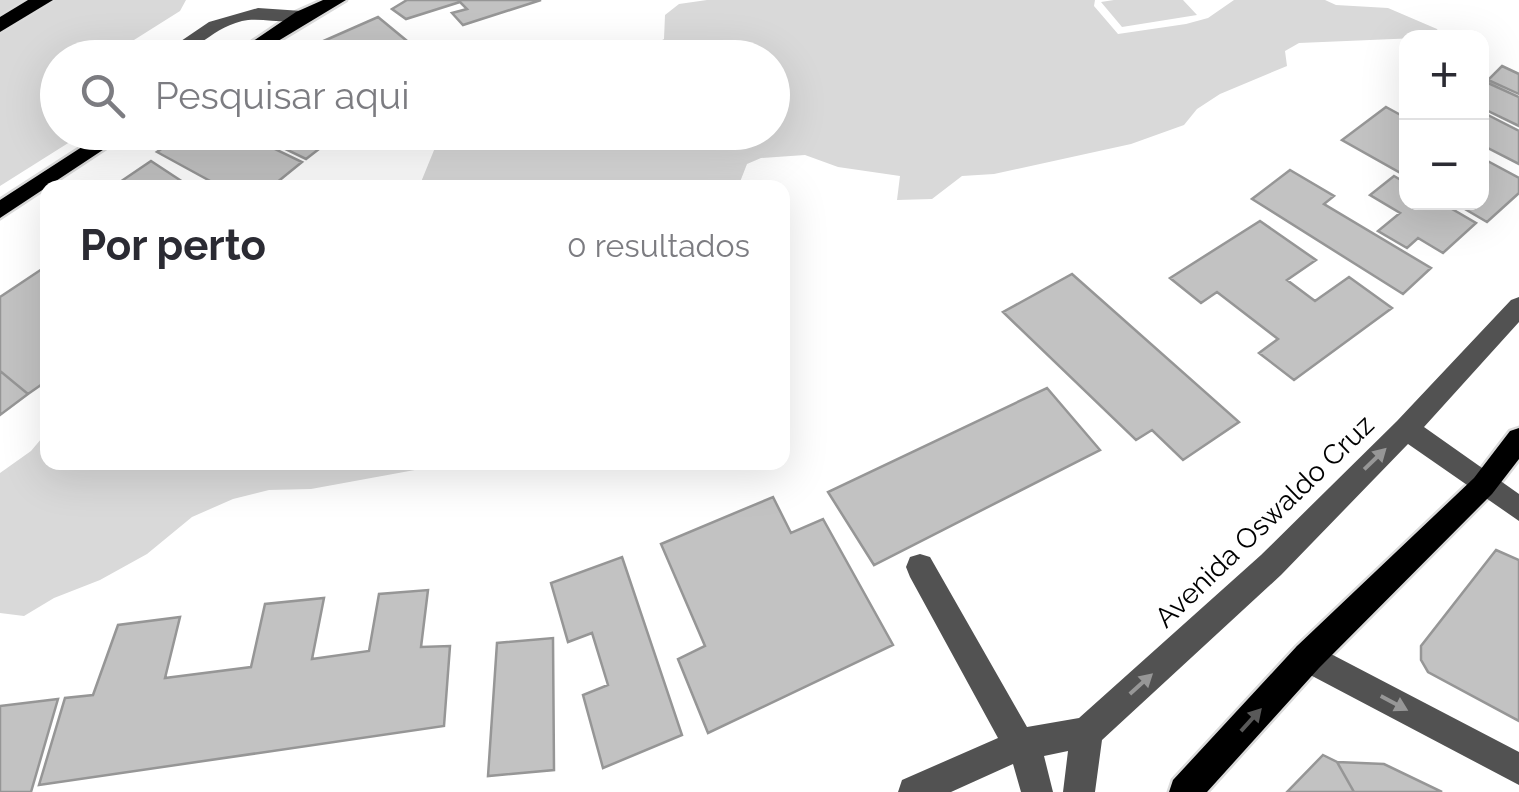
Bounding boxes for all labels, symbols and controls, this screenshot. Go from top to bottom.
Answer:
map controls [1399,30,1489,210]
button: + [1399,30,1489,120]
search box [40,40,790,150]
icon: search [75,68,130,123]
text: Pesquisar aqui [155,73,409,118]
button: − [1399,120,1489,210]
text: Por perto [80,221,266,270]
text: 0 resultados [567,227,750,264]
street label: Avenida Oswaldo Cruz [1148,408,1381,634]
one-way arrow [1363,448,1387,471]
one-way arrow [1128,672,1152,695]
one-way arrow [1380,694,1409,711]
one-way arrow [1239,708,1262,732]

